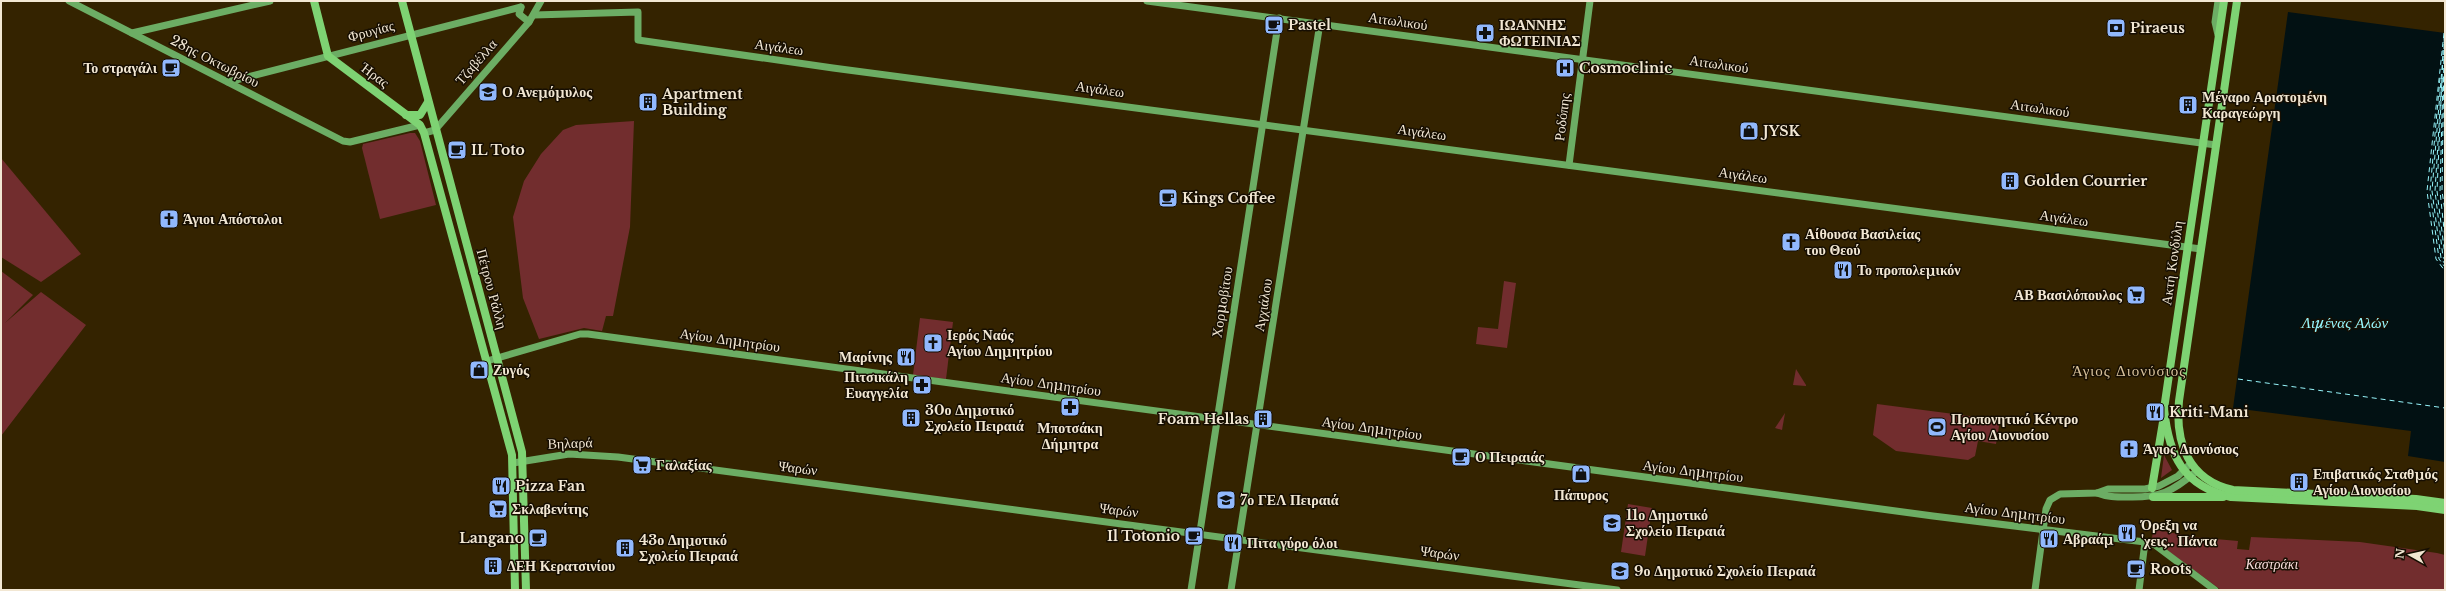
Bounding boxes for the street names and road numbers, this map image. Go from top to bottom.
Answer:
street label: Αιτωλικού [1367,8,1429,34]
street label: Φρυγίας [346,16,396,46]
street label: 28ης Οκτωβρίου [167,31,263,91]
street label: Τζαβέλλα [451,35,501,89]
street label: Αιγάλεω [753,35,805,59]
street label: Αιτωλικού [1688,51,1750,77]
street label: Ήρας [356,58,393,92]
street label: Αιγάλεω [1074,77,1126,101]
street label: Ροδόπης [1550,91,1574,142]
street label: Αιτωλικού [2009,95,2071,121]
street label: Αιγάλεω [1396,120,1448,144]
street label: Αιγάλεω [1717,163,1769,187]
street label: Αιγάλεω [2038,206,2090,230]
street label: Ακτή Κονδύλη [2157,220,2187,306]
street label: Πέτρου Ράλλη [473,247,511,331]
street label: Χορμοβίτου [1208,265,1237,339]
street label: Αγχιάλου [1250,277,1276,333]
street label: Αγίου Δημητρίου [679,324,781,356]
street label: Αγίου Δημητρίου [1000,368,1102,400]
street label: Αγίου Δημητρίου [1321,412,1423,444]
street label: Βηλαρά [547,433,594,453]
street label: Αγίου Δημητρίου [1642,456,1744,486]
street label: Ψαρών [777,457,819,479]
street label: Αγίου Δημητρίου [1964,498,2066,528]
street label: Ψαρών [1098,499,1140,521]
street label: Ψαρών [1419,541,1461,565]

